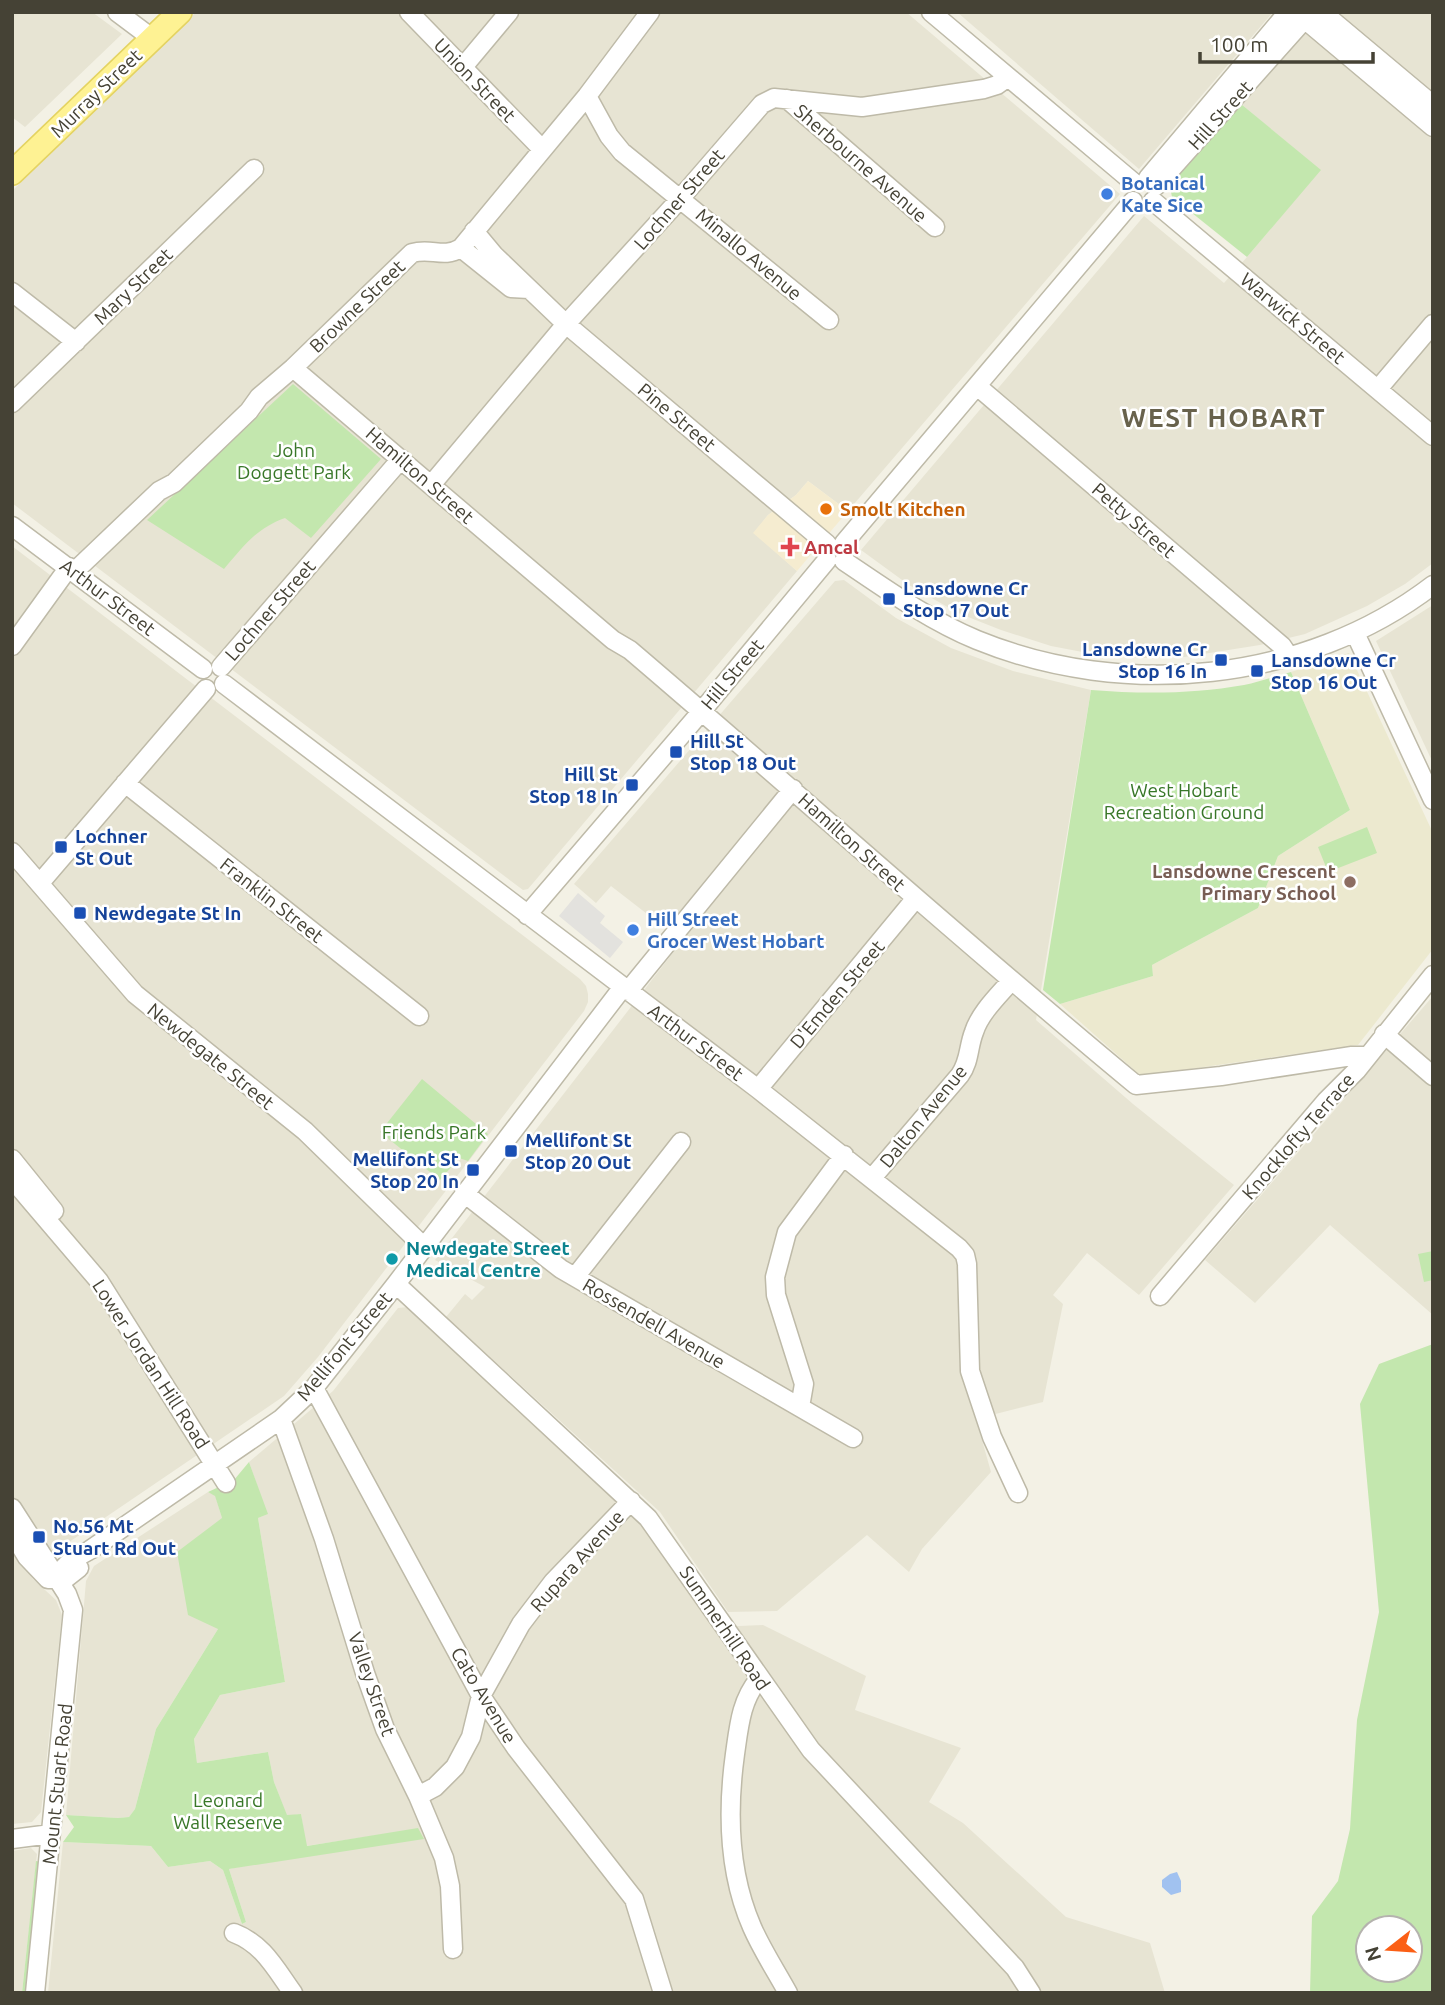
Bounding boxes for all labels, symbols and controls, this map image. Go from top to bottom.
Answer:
scale bar [1200,21,1373,65]
text: 100 m [1210,32,1268,56]
street label: Union Street [430,34,521,127]
street label: Murray Street [46,44,146,142]
street label: Hill Street [1183,76,1257,154]
street label: Sherbourne Avenue [790,99,932,227]
street label: Lochner Street [629,144,729,254]
place label: Botanical Kate Sice [1121,172,1205,216]
marker: Botanical Kate Sice [1099,186,1115,202]
street label: Minallo Avenue [692,203,806,305]
street label: Mary Street [89,243,177,329]
street label: Browne Street [305,255,410,357]
street label: Warwick Street [1236,268,1350,368]
street label: Pine Street [634,378,721,456]
district label: WEST HOBART [1121,403,1327,432]
street label: Hamilton Street [362,422,479,528]
park label: John Doggett Park [237,439,351,483]
street label: Petty Street [1088,478,1180,562]
place label: Smolt Kitchen [840,498,966,520]
marker: Smolt Kitchen [818,501,834,517]
place label: Amcal [804,536,859,558]
marker: Amcal [782,539,798,555]
street label: Arthur Street [56,554,160,640]
street label: Lochner Street [220,555,320,665]
place label: Lansdowne Cr Stop 17 Out [903,577,1028,621]
marker: Lansdowne Cr Stop 17 Out [881,591,897,607]
street label: Hill Street [696,634,768,714]
place label: Lansdowne Cr Stop 16 In [1082,638,1207,682]
place label: Lansdowne Cr Stop 16 Out [1271,649,1396,693]
marker: Lansdowne Cr Stop 16 In [1213,652,1229,668]
marker: Lansdowne Cr Stop 16 Out [1249,663,1265,679]
place label: Hill St Stop 18 Out [690,730,796,774]
marker: Hill St Stop 18 Out [668,744,684,760]
place label: Hill St Stop 18 In [529,763,618,807]
marker: Hill St Stop 18 In [624,777,640,793]
park label: West Hobart Recreation Ground [1104,779,1264,823]
street label: Hamilton Street [794,788,910,896]
place label: Lochner St Out [75,825,147,869]
marker: Lochner St Out [53,839,69,855]
street label: Franklin Street [216,853,328,947]
place label: Lansdowne Crescent Primary School [1152,860,1336,904]
marker: Lansdowne Crescent Primary School [1342,874,1358,890]
place label: Newdegate St In [94,902,241,924]
marker: Newdegate St In [72,905,88,921]
place label: Hill Street Grocer West Hobart [647,908,824,952]
marker: Hill Street Grocer West Hobart [625,922,641,938]
street label: D'Emden Street [785,935,889,1053]
street label: Newdegate Street [143,998,279,1114]
street label: Arthur Street [644,999,748,1085]
street label: Dalton Avenue [875,1060,971,1172]
street label: Knocklofty Terrace [1237,1068,1359,1204]
park label: Friends Park [382,1121,487,1143]
place label: Mellifont St Stop 20 Out [525,1129,632,1173]
marker: Mellifont St Stop 20 Out [503,1143,519,1159]
place label: Mellifont St Stop 20 In [352,1148,459,1192]
marker: Mellifont St Stop 20 In [465,1162,481,1178]
place label: Newdegate Street Medical Centre [406,1237,570,1281]
marker: Newdegate Street Medical Centre [384,1251,400,1267]
street label: Rossendell Avenue [579,1273,729,1373]
street label: Lower Jordan Hill Road [88,1275,214,1453]
street label: Mellifont Street [292,1287,396,1405]
street label: Rupara Avenue [526,1506,628,1616]
place label: No.56 Mt Stuart Rd Out [53,1515,176,1559]
marker: No.56 Mt Stuart Rd Out [31,1529,47,1545]
street label: Summerhill Road [675,1562,775,1694]
street label: Valley Street [344,1629,400,1739]
street label: Cato Avenue [447,1643,521,1747]
street label: Mount Stuart Road [38,1702,76,1866]
park label: Leonard Wall Reserve [173,1789,283,1833]
north arrow [1354,1914,1424,1984]
text: N [1360,1944,1385,1964]

